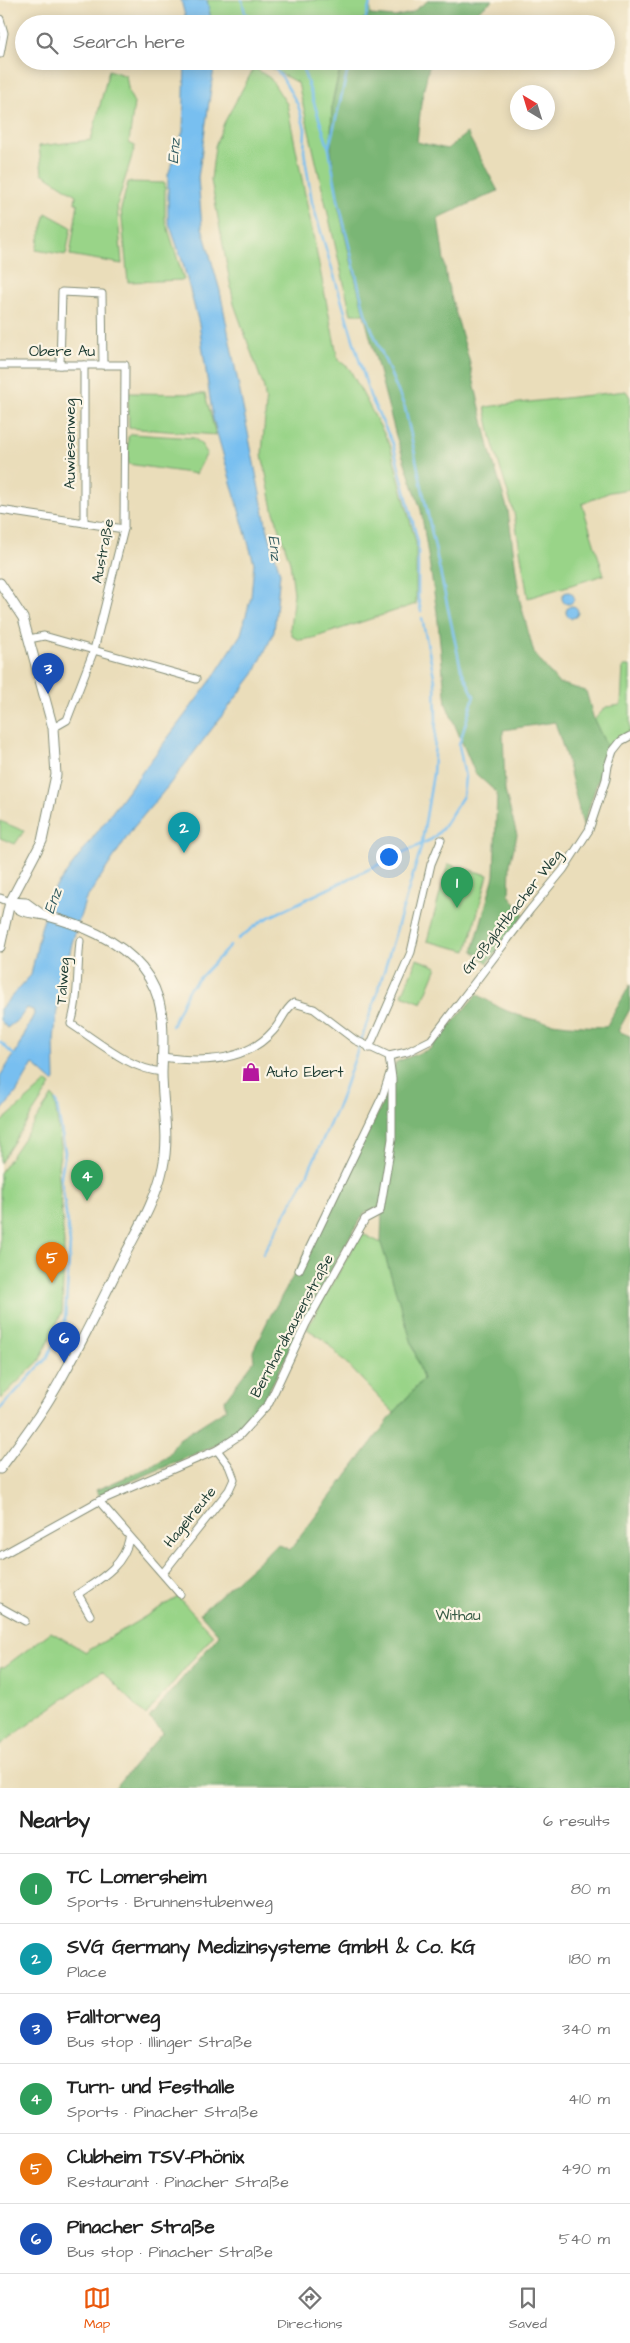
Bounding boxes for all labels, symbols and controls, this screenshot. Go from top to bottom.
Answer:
search box [15,15,615,70]
icon: search [33,29,61,57]
text: Search here [73,29,185,56]
north arrow [510,85,555,130]
water label: Enz [162,136,186,164]
street label: Obere Au [29,341,95,362]
street label: Auwiesenweg [60,398,82,489]
street label: Austraße [86,517,120,585]
water label: Enz [263,534,288,563]
pin: 3 [32,653,64,694]
pin: 2 [168,812,200,853]
your location [376,844,402,870]
street label: Großglattbacher Weg [457,845,568,979]
pin: 1 [441,867,473,908]
water label: Enz [38,884,68,917]
street label: Talweg [51,956,76,1005]
shop icon: Auto Ebert [240,1061,262,1083]
place label: Auto Ebert [266,1062,344,1083]
pin: 4 [71,1160,103,1201]
pin: 5 [36,1242,68,1283]
street label: Bernhardhausenstraße [245,1251,339,1401]
pin: 6 [48,1322,80,1363]
street label: Hagelreute [159,1482,222,1553]
park label: Withau [435,1605,481,1626]
text: Nearby [20,1806,90,1835]
text: 6 results [543,1810,610,1832]
text: TC Lomersheim [67,1864,206,1891]
text: 1 [35,1878,37,1900]
text: 80 m [571,1878,610,1900]
text: Sports · Brunnenstubenweg [67,1891,273,1913]
text: SVG Germany Medizinsysteme GmbH & Co. KG [67,1934,475,1961]
text: 2 [31,1948,41,1970]
text: 180 m [569,1948,610,1970]
text: Place [67,1961,107,1983]
text: Falltorweg [67,2004,160,2031]
text: 3 [32,2018,40,2040]
text: 340 m [562,2018,610,2040]
text: Bus stop · Illinger Straße [67,2031,252,2053]
text: Turn- und Festhalle [67,2074,234,2101]
text: 4 [31,2088,41,2110]
text: 410 m [568,2088,610,2110]
text: Sports · Pinacher Straße [67,2101,258,2123]
text: Clubheim TSV-Phönix [67,2144,244,2171]
text: 5 [30,2158,42,2180]
text: 490 m [561,2158,610,2180]
text: Restaurant · Pinacher Straße [67,2171,289,2193]
text: Pinacher Straße [67,2214,215,2241]
text: 6 [31,2228,41,2250]
text: 540 m [559,2228,610,2250]
text: Bus stop · Pinacher Straße [67,2241,273,2263]
tab: Map [83,2284,111,2334]
tab: Directions [277,2284,342,2334]
tab: Saved [509,2284,547,2334]

